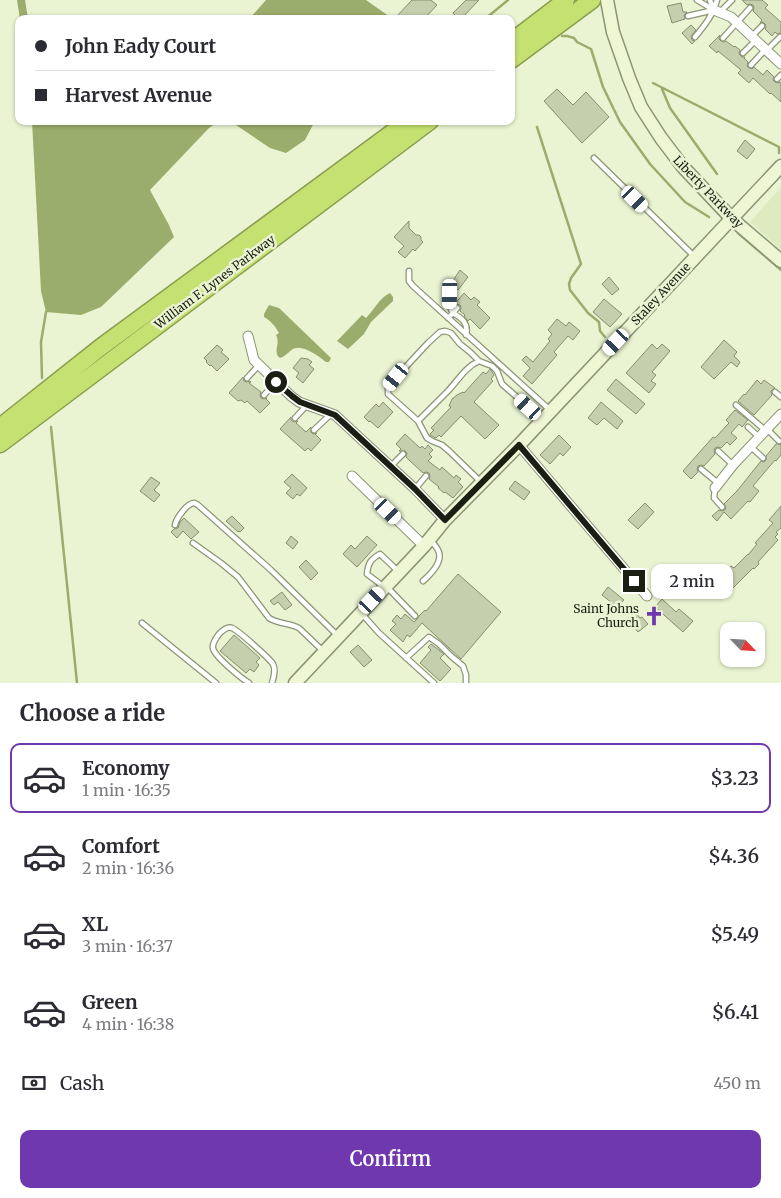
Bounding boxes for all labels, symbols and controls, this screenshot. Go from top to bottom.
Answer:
text: John Eady Court [65,34,216,58]
text: Harvest Avenue [65,83,212,107]
street label: Liberty Parkway [670,152,747,231]
car [619,183,650,215]
street label: William F. Lynes Parkway [151,231,278,332]
street label: Staley Avenue [628,259,693,328]
car [442,279,457,309]
car [600,326,631,358]
car [380,361,411,393]
route start [265,371,287,393]
car [511,391,544,423]
car [371,495,404,527]
callout: 2 min [652,564,734,598]
route end [623,570,645,592]
text: 2 min [669,571,715,591]
car [356,584,387,616]
place label: Saint Johns Church [573,601,639,630]
church icon: Saint Johns Church [643,605,665,627]
north arrow [720,622,765,668]
map controls [720,622,765,667]
text: Choose a ride [20,699,165,727]
icon: car [22,756,67,801]
text: Economy [82,756,170,780]
text: $3.23 [710,766,759,790]
text: 1 min · 16:35 [82,780,171,800]
icon: car [22,834,67,879]
text: Comfort [82,834,160,858]
text: $4.36 [708,844,759,868]
text: 2 min · 16:36 [82,858,174,878]
icon: car [22,912,67,957]
text: XL [82,912,108,936]
text: $5.49 [711,922,759,946]
text: 3 min · 16:37 [82,936,173,956]
icon: car [22,990,67,1035]
text: Green [82,990,138,1014]
text: $6.41 [712,1000,759,1024]
text: 4 min · 16:38 [82,1014,174,1034]
icon: cash [20,1069,48,1097]
text: Cash [60,1071,104,1095]
text: 450 m [713,1073,761,1093]
button: Confirm [20,1130,761,1188]

